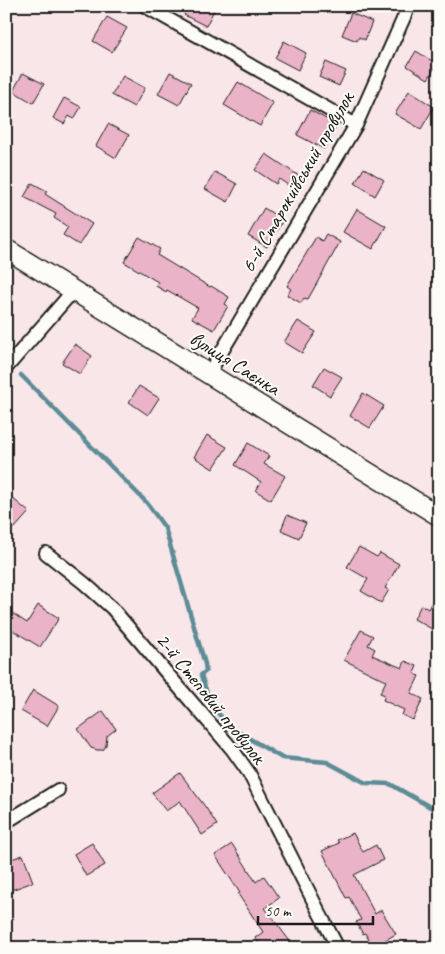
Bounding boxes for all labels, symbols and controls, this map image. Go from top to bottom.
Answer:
street label: 6-й Старокиївський провулок [235,85,360,277]
street label: вулиця Саєнка [185,325,286,402]
street label: 2-й Степовий провулок [150,627,273,771]
scale bar [258,894,372,926]
text: 50 m [265,902,292,921]

